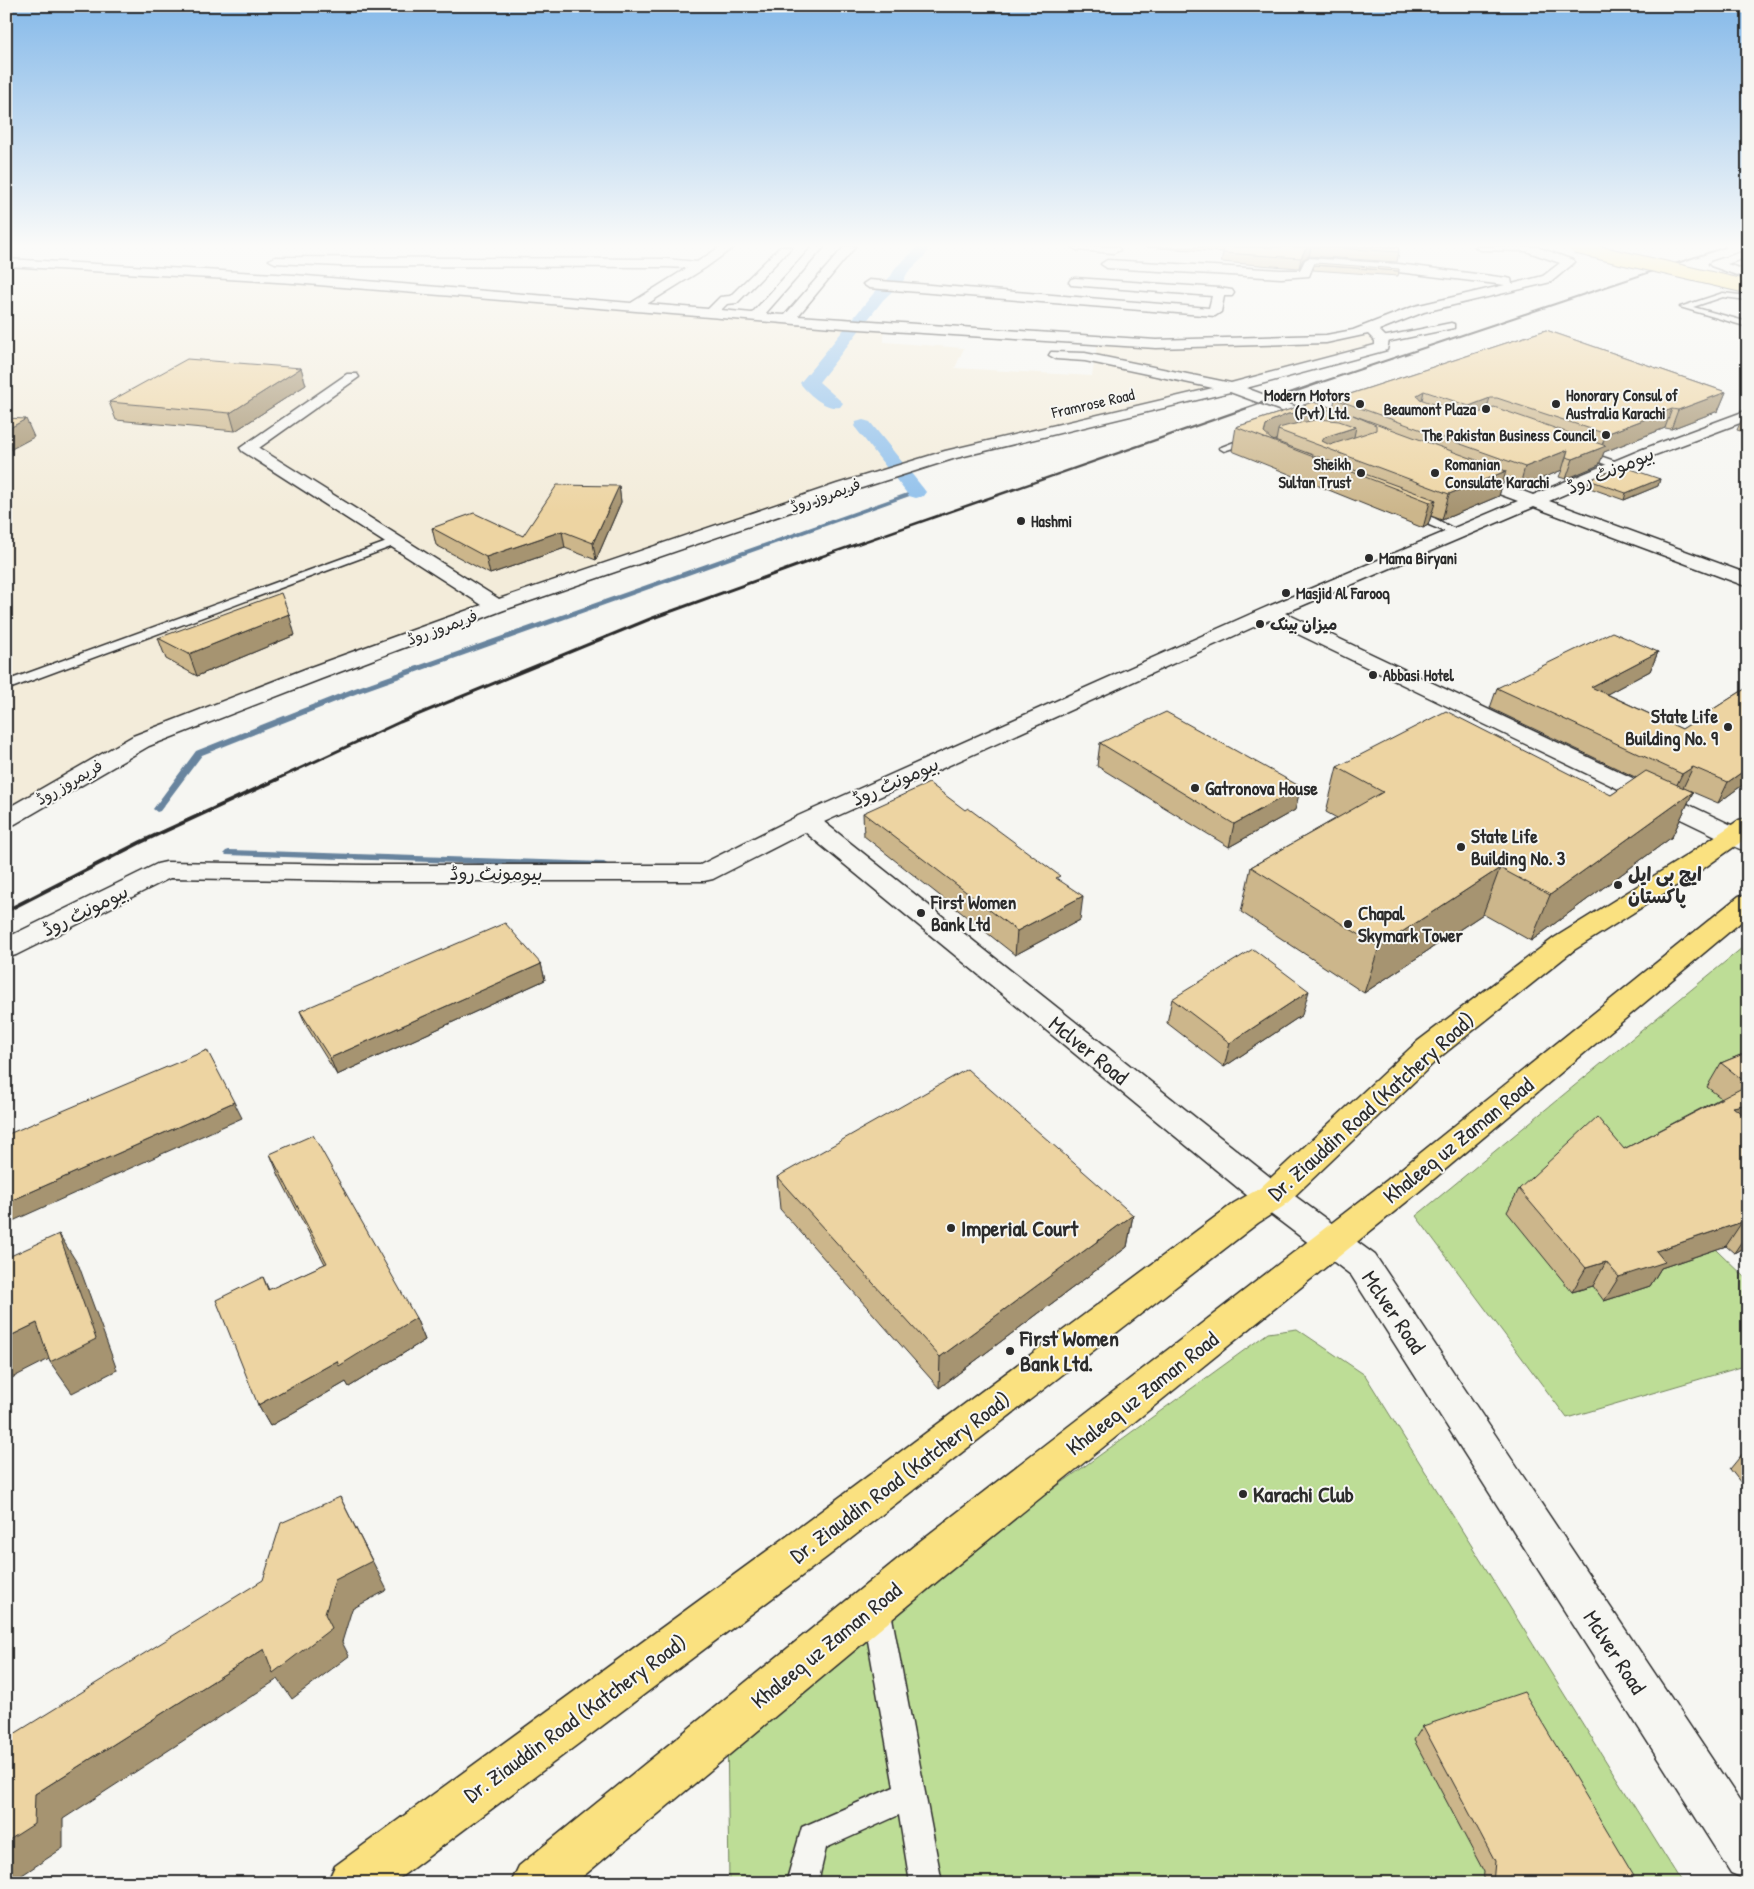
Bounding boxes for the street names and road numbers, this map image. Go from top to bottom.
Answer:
street label: Framrose Road [1048,383,1137,423]
street label: بیومونٹ روڈ [1562,440,1658,500]
street label: فریمروز روڈ [787,473,863,517]
street label: فریمروز روڈ [404,604,480,650]
street label: بیومونٹ روڈ [847,750,943,812]
street label: فریمروز روڈ [32,754,106,810]
street label: بیومونٹ روڈ [450,860,542,886]
street label: بیومونٹ روڈ [38,878,132,942]
street label: Dr. Ziauddin Road (Katchery Road) [1261,1005,1481,1207]
street label: Mclver Road [1043,1009,1136,1092]
street label: Khaleeq uz Zaman Road [1376,1070,1540,1210]
street label: Mclver Road [1355,1264,1433,1360]
street label: Khaleeq uz Zaman Road [1060,1324,1225,1462]
street label: Dr. Ziauddin Road (Katchery Road) [784,1384,1016,1570]
street label: Khaleeq uz Zaman Road [744,1575,908,1715]
street label: Mclver Road [1577,1604,1654,1700]
street label: Dr. Ziauddin Road (Katchery Road) [457,1627,693,1809]

